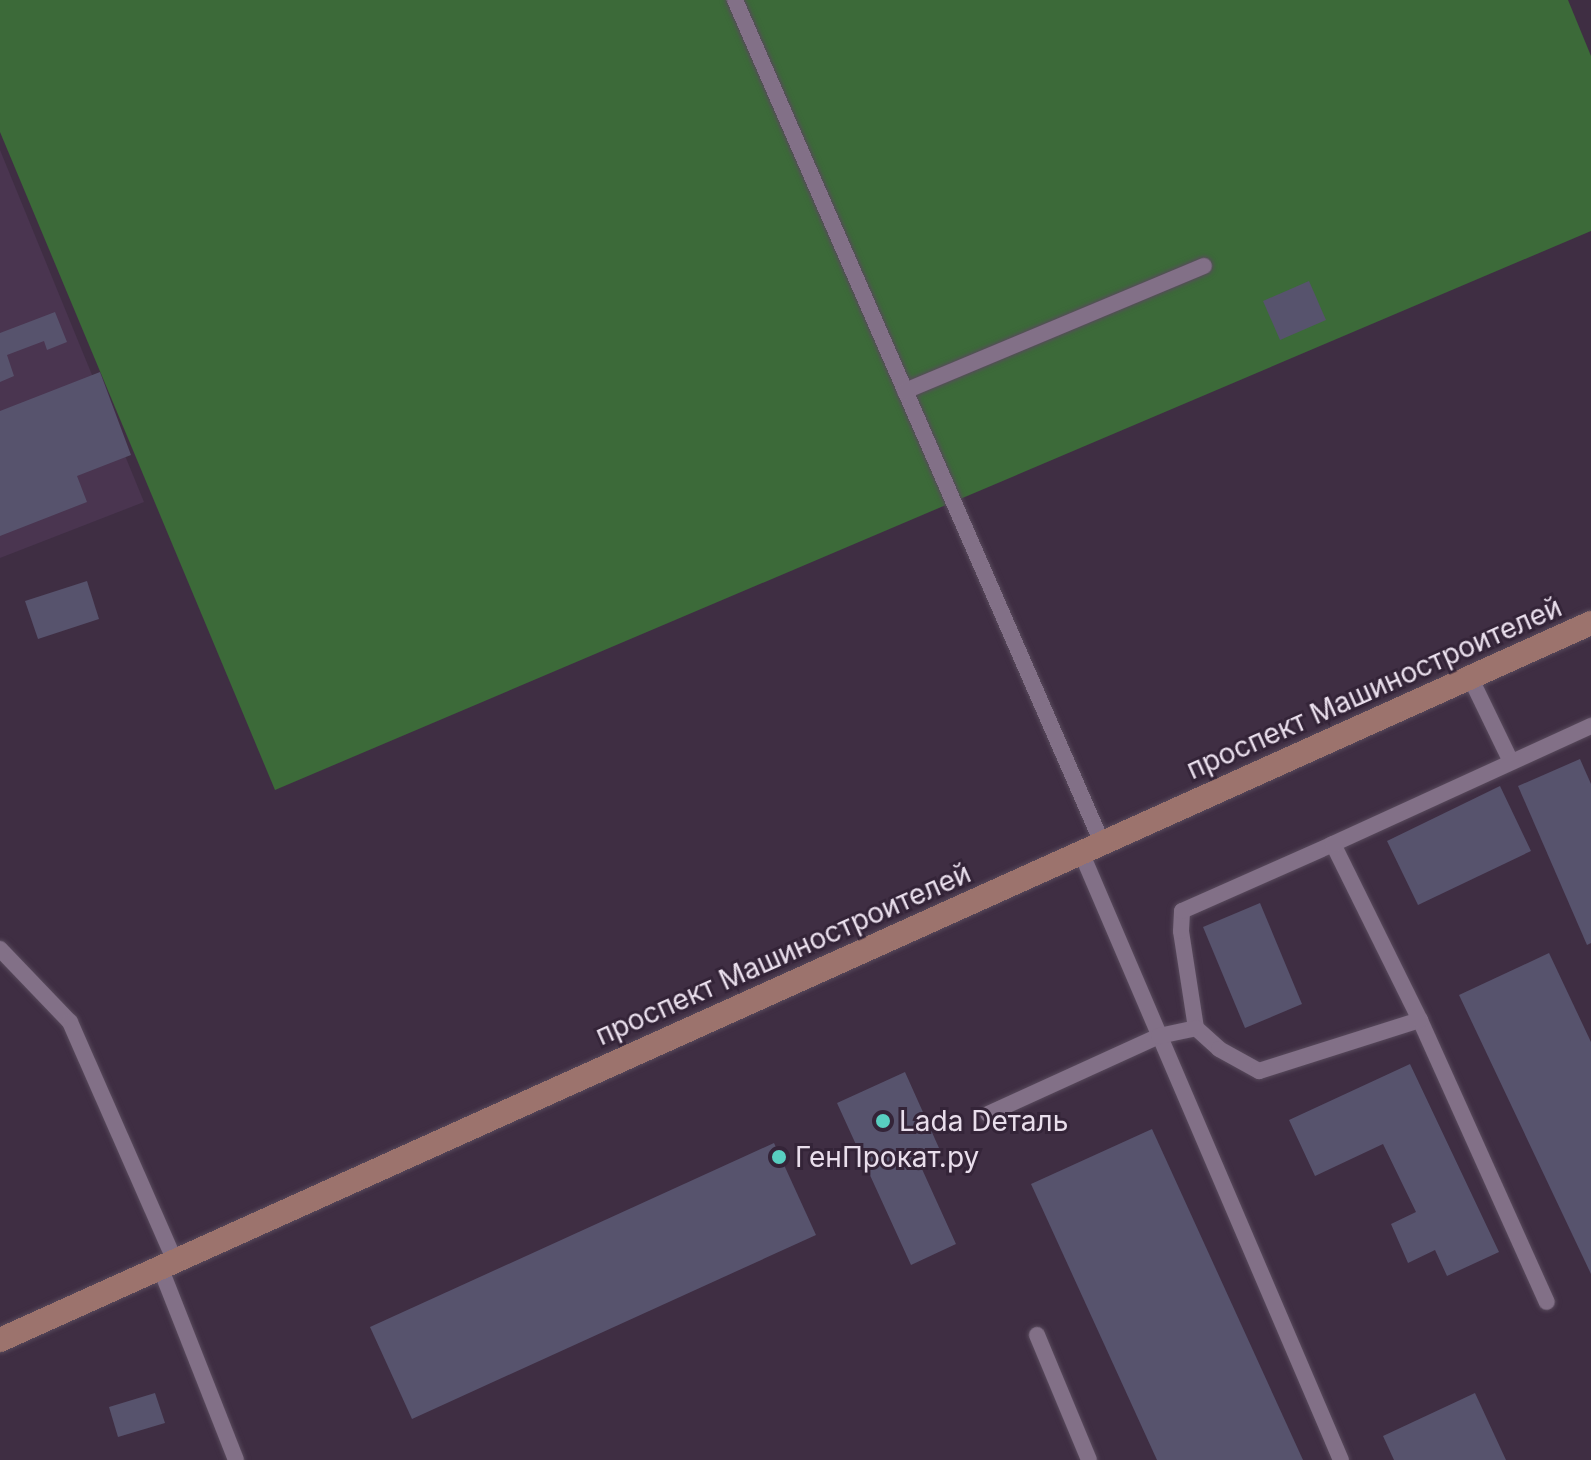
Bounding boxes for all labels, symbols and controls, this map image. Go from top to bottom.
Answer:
street label: проспект Машиностроителей [1181,590,1567,786]
street label: проспект Машиностроителей [590,856,976,1052]
place label: Lada Dеталь [899,1104,1068,1138]
marker: Lada Dеталь [874,1112,892,1130]
place label: ГенПрокат.ру [795,1140,979,1174]
marker: ГенПрокат.ру [770,1148,788,1166]

